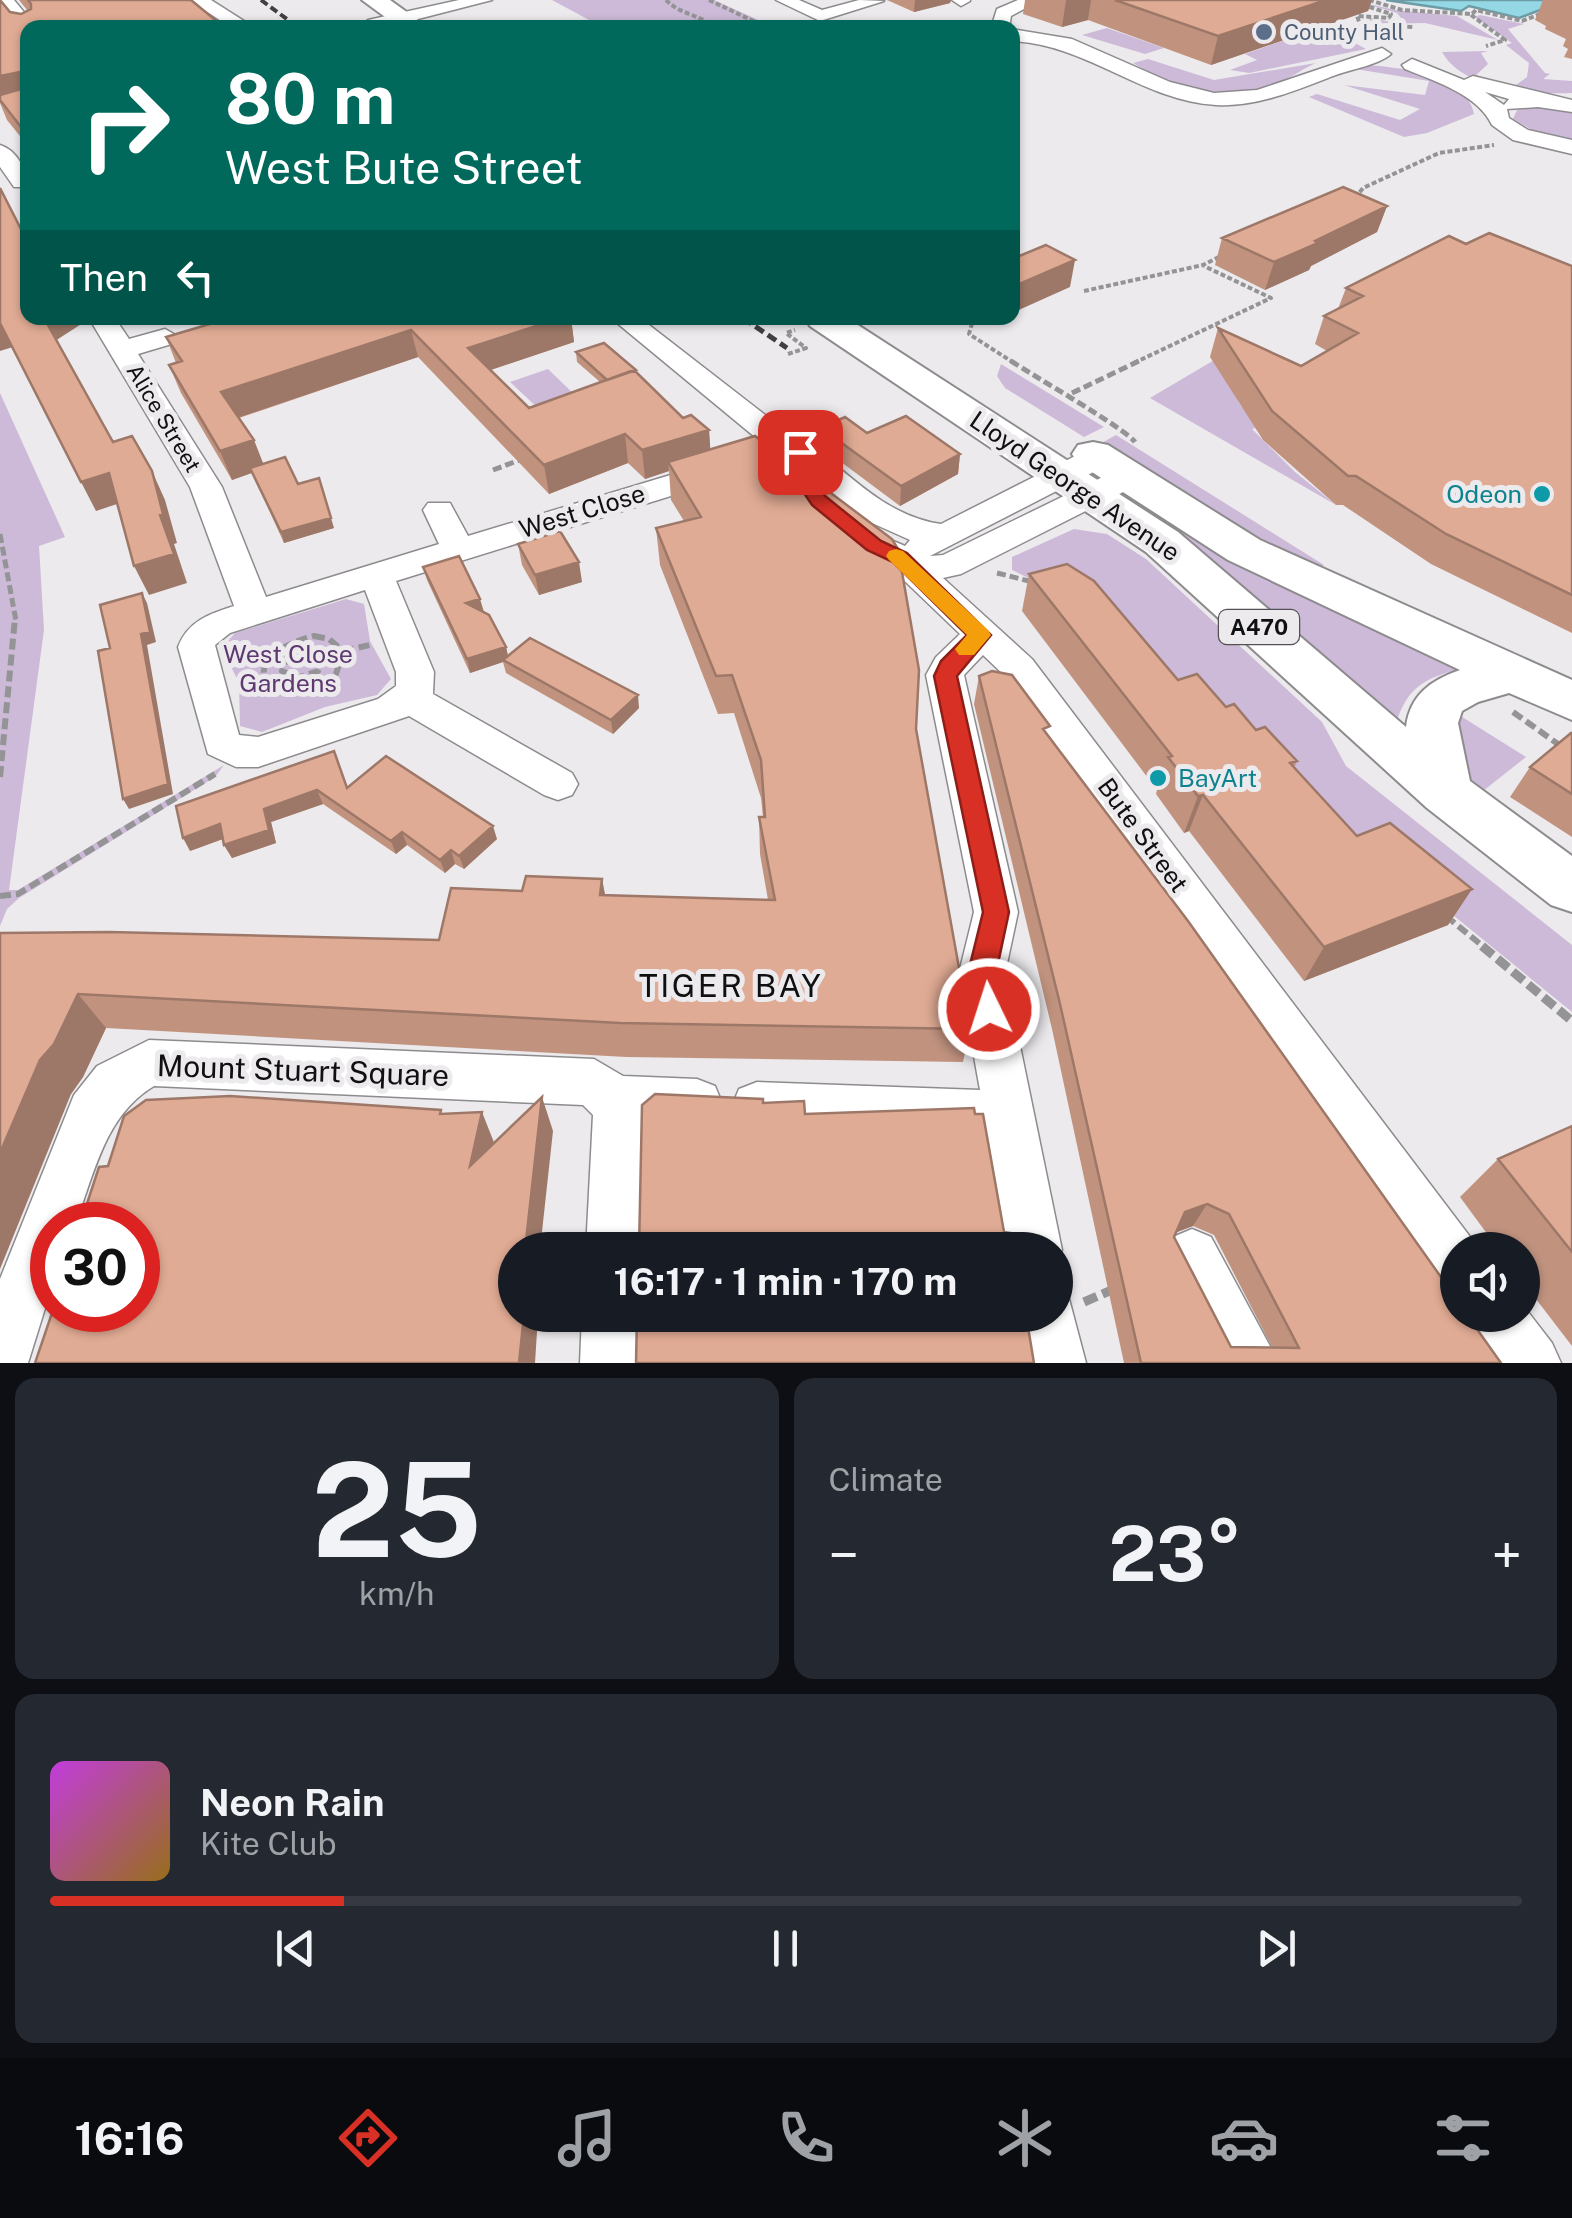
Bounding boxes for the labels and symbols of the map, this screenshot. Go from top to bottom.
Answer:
place label: County Hall [1284,19,1404,45]
marker: County Hall [1253,21,1275,43]
street label: Alice Street [122,359,206,477]
street label: Lloyd George Avenue [964,405,1186,567]
pin [758,410,843,495]
street label: West Close [515,478,649,544]
place label: Odeon [1446,479,1522,509]
marker: Odeon [1531,483,1553,505]
road number: A470 [1219,610,1299,644]
park label: West Close Gardens [223,639,353,698]
place label: BayArt [1178,763,1257,793]
marker: BayArt [1147,767,1169,789]
street label: Bute Street [1092,772,1194,898]
position arrow [937,957,1041,1061]
district label: TIGER BAY [639,967,823,1004]
street label: Mount Stuart Square [156,1047,450,1093]
speed limit sign: 30 [30,1202,160,1332]

